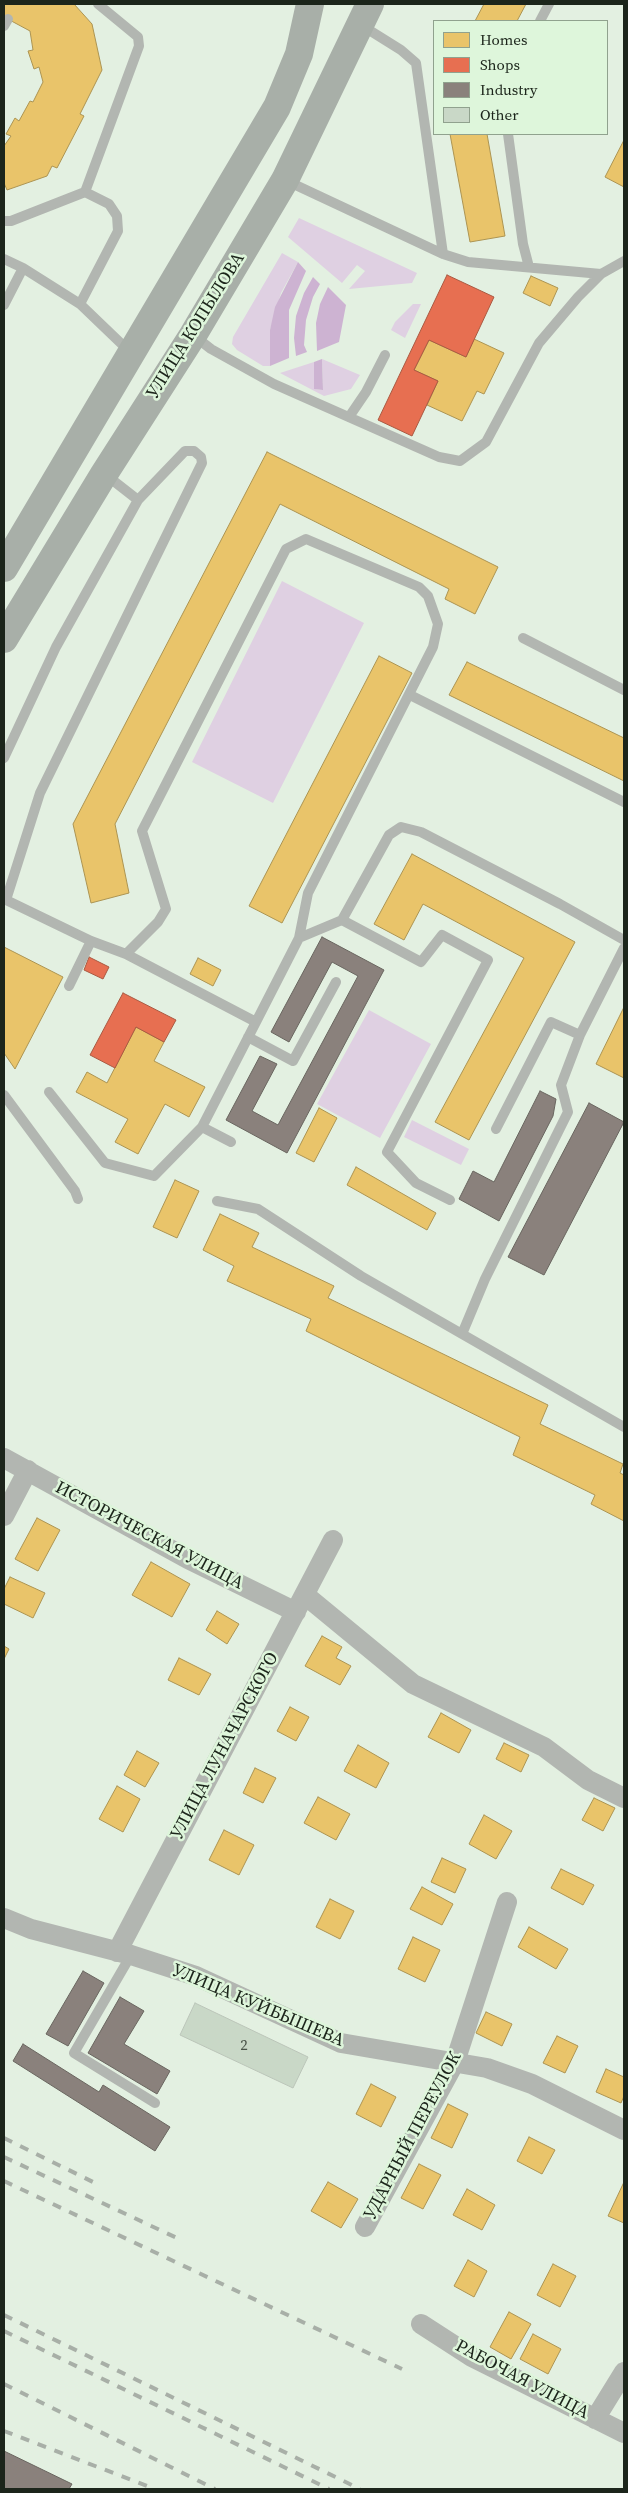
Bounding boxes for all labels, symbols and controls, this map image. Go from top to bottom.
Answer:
legend [433,20,608,135]
text: Homes [480,29,527,50]
text: Shops [480,54,520,75]
text: Industry [480,79,537,100]
text: Other [480,104,519,125]
street label: УЛИЦА КОПЫЛОВА [142,249,250,403]
street label: ИСТОРИЧЕСКАЯ УЛИЦА [51,1477,247,1595]
street label: УЛИЦА ЛУНАЧАРСКОГО [166,1649,284,1843]
street label: УЛИЦА КУЙБЫШЕВА [169,1960,347,2052]
house number: 2 [240,2037,248,2055]
street label: УДАРНЫЙ ПЕРЕУЛОК [360,2048,466,2224]
street label: РАБОЧАЯ УЛИЦА [451,2336,593,2424]

